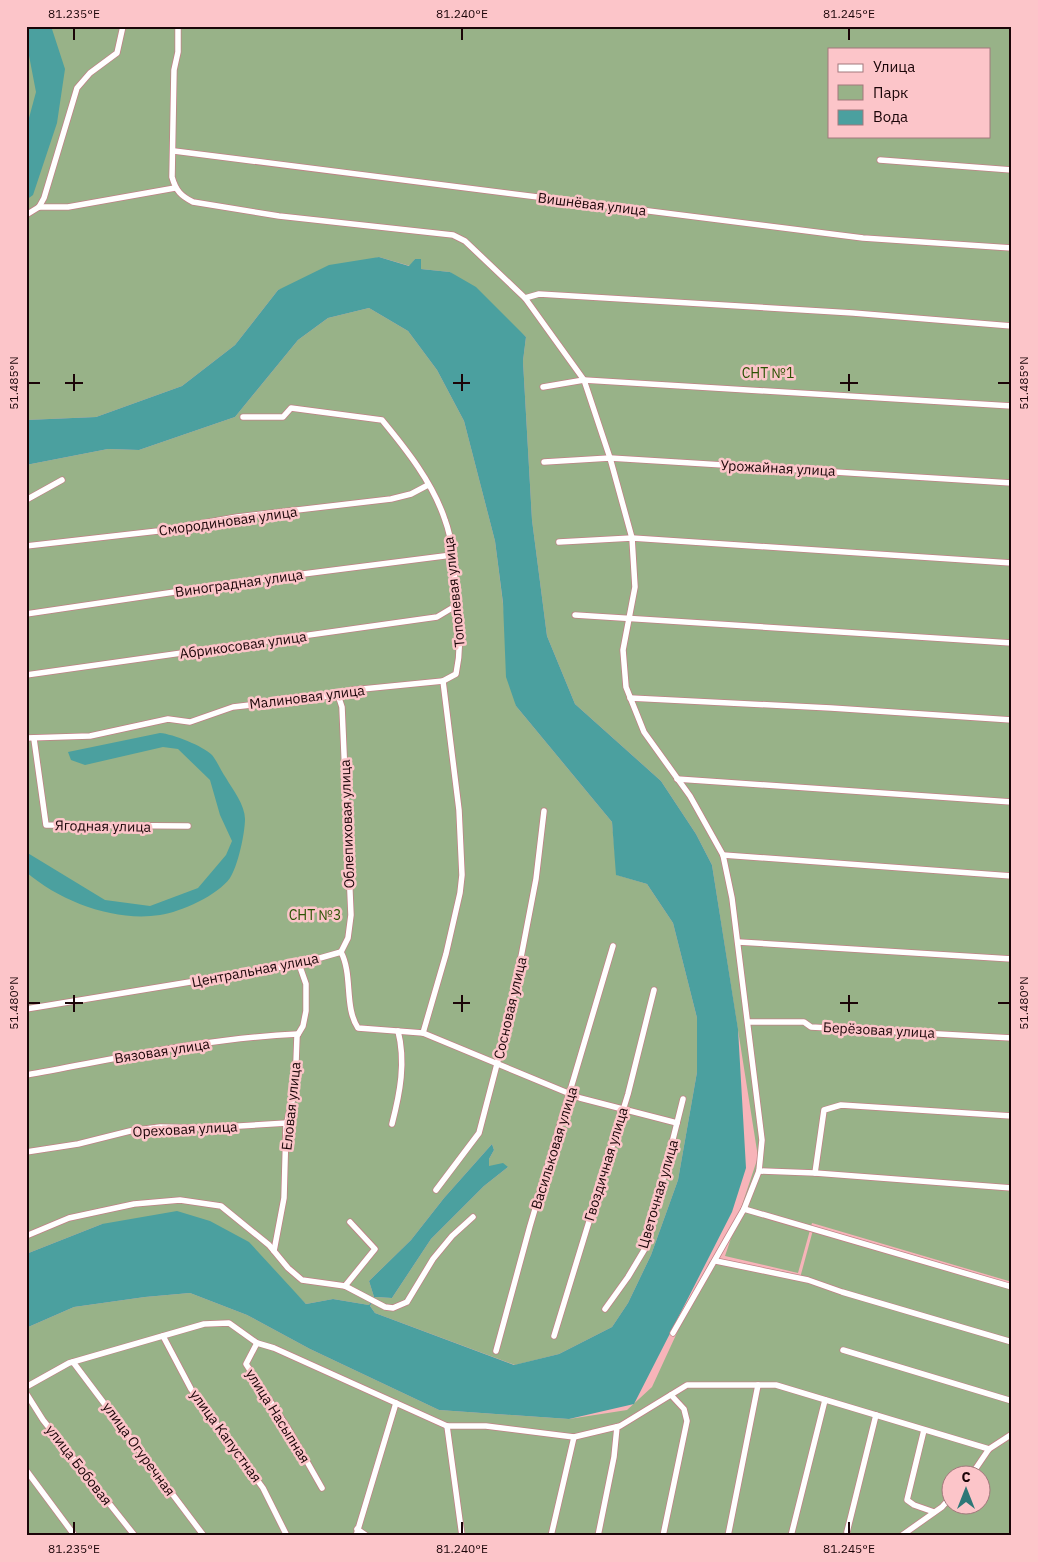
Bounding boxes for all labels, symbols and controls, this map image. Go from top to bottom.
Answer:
text: 81.235°E [48,6,100,21]
text: 81.240°E [436,6,488,21]
text: 81.245°E [823,6,875,21]
legend [828,48,990,138]
text: Улица [873,57,915,76]
text: Парк [873,83,908,102]
text: Вода [873,107,908,126]
street label: Вишнёвая улица [537,188,648,220]
text: 51.485°N [6,356,21,410]
text: 51.485°N [1016,356,1031,410]
park label: СНТ №1 [742,364,794,382]
street label: Урожайная улица [720,456,836,480]
street label: Смородиновая улица [158,502,299,540]
street label: Тополевая улица [439,535,469,648]
street label: Виноградная улица [174,565,305,601]
street label: Абрикосовая улица [178,627,308,663]
street label: Малиновая улица [248,681,366,713]
street label: Облепиховая улица [336,759,358,889]
street label: Ягодная улица [55,816,152,836]
park label: СНТ №3 [289,906,341,924]
street label: Центральная улица [190,949,320,991]
street label: Сосновая улица [489,955,531,1061]
text: 51.480°N [6,976,21,1030]
text: 51.480°N [1016,976,1031,1030]
street label: Берёзовая улица [823,1018,936,1042]
street label: Вязовая улица [113,1034,211,1067]
street label: Еловая улица [277,1060,305,1151]
street label: Васильковая улица [527,1084,581,1211]
street label: Гвоздичная улица [580,1104,632,1223]
street label: Ореховая улица [132,1117,238,1141]
street label: Цветочная улица [634,1137,682,1251]
street label: улица Насыпная [242,1365,314,1467]
street label: улица Капустная [186,1386,266,1486]
street label: улица Огуречная [99,1399,179,1499]
street label: улица Бобовая [42,1421,116,1509]
north arrow [940,1464,990,1514]
text: С [961,1468,971,1486]
text: 81.235°E [48,1541,100,1556]
text: 81.240°E [436,1541,488,1556]
text: 81.245°E [823,1541,875,1556]

